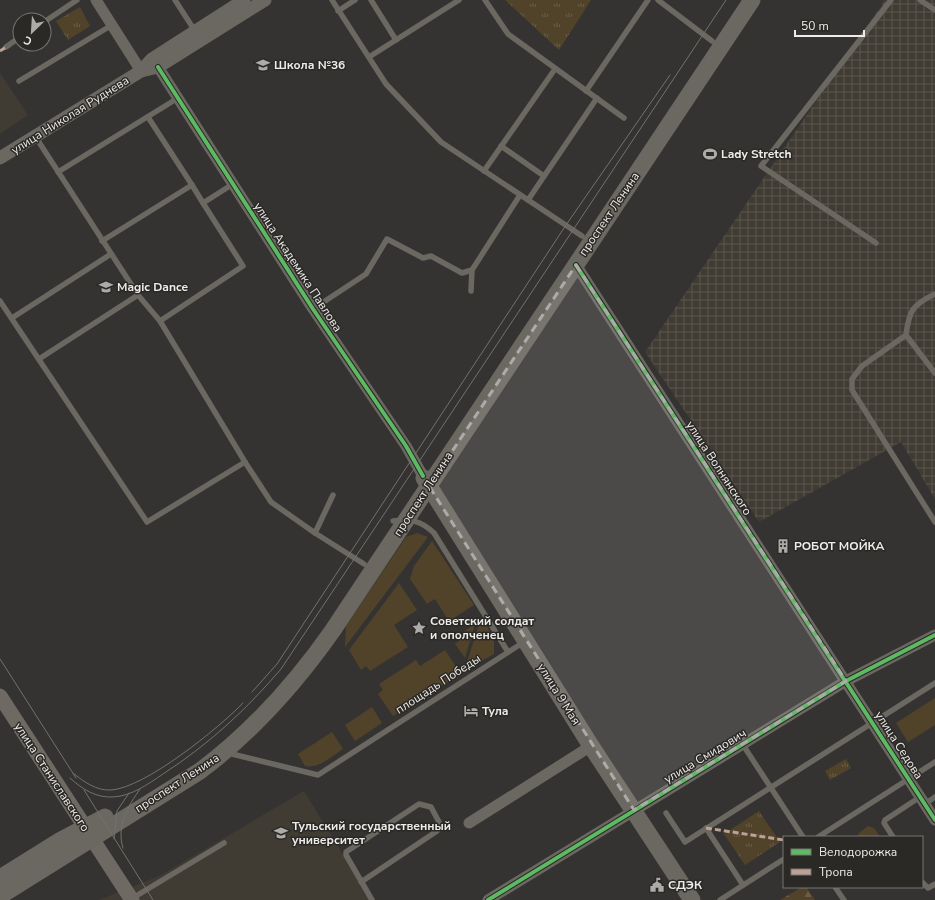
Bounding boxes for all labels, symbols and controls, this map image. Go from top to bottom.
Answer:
north arrow [12,12,52,52]
scale bar [795,12,864,38]
text: 50 m [801,18,829,34]
text: С [21,32,35,49]
school or university icon: Школа №36 [255,57,271,73]
place label: Школа №36 [274,57,345,73]
street label: улица Николая Руднева [8,72,132,158]
sports icon: Lady Stretch [702,146,718,162]
place label: Lady Stretch [721,146,792,162]
street label: проспект Ленина [575,169,643,259]
street label: улица Академика Павлова [250,199,346,335]
school or university icon: Magic Dance [98,279,114,295]
place label: Magic Dance [117,279,188,295]
street label: улица Волнянского [682,418,756,518]
street label: проспект Ленина [390,449,456,539]
building icon: РОБОТ МОЙКА [775,538,791,554]
place label: РОБОТ МОЙКА [794,538,885,554]
place label: Советский солдат и ополченец [430,613,535,643]
place icon: Советский солдат и ополченец [411,620,427,636]
street label: площадь Победы [392,650,484,718]
street label: улица 9 Мая [534,660,584,728]
hotel icon: Тула [463,703,479,719]
place label: Тула [482,703,509,719]
street label: улица Седова [871,708,927,782]
street label: улица Станиславского [11,719,93,835]
street label: улица Смидович [661,725,749,787]
street label: проспект Ленина [132,750,222,816]
place label: Тульский государственный университет [292,818,451,848]
school or university icon: Тульский государственный университет [273,825,289,841]
legend [783,836,923,888]
text: Велодорожка [819,844,897,860]
text: Тропа [819,864,853,880]
public building icon: СДЭК [649,877,665,893]
place label: СДЭК [668,877,703,893]

